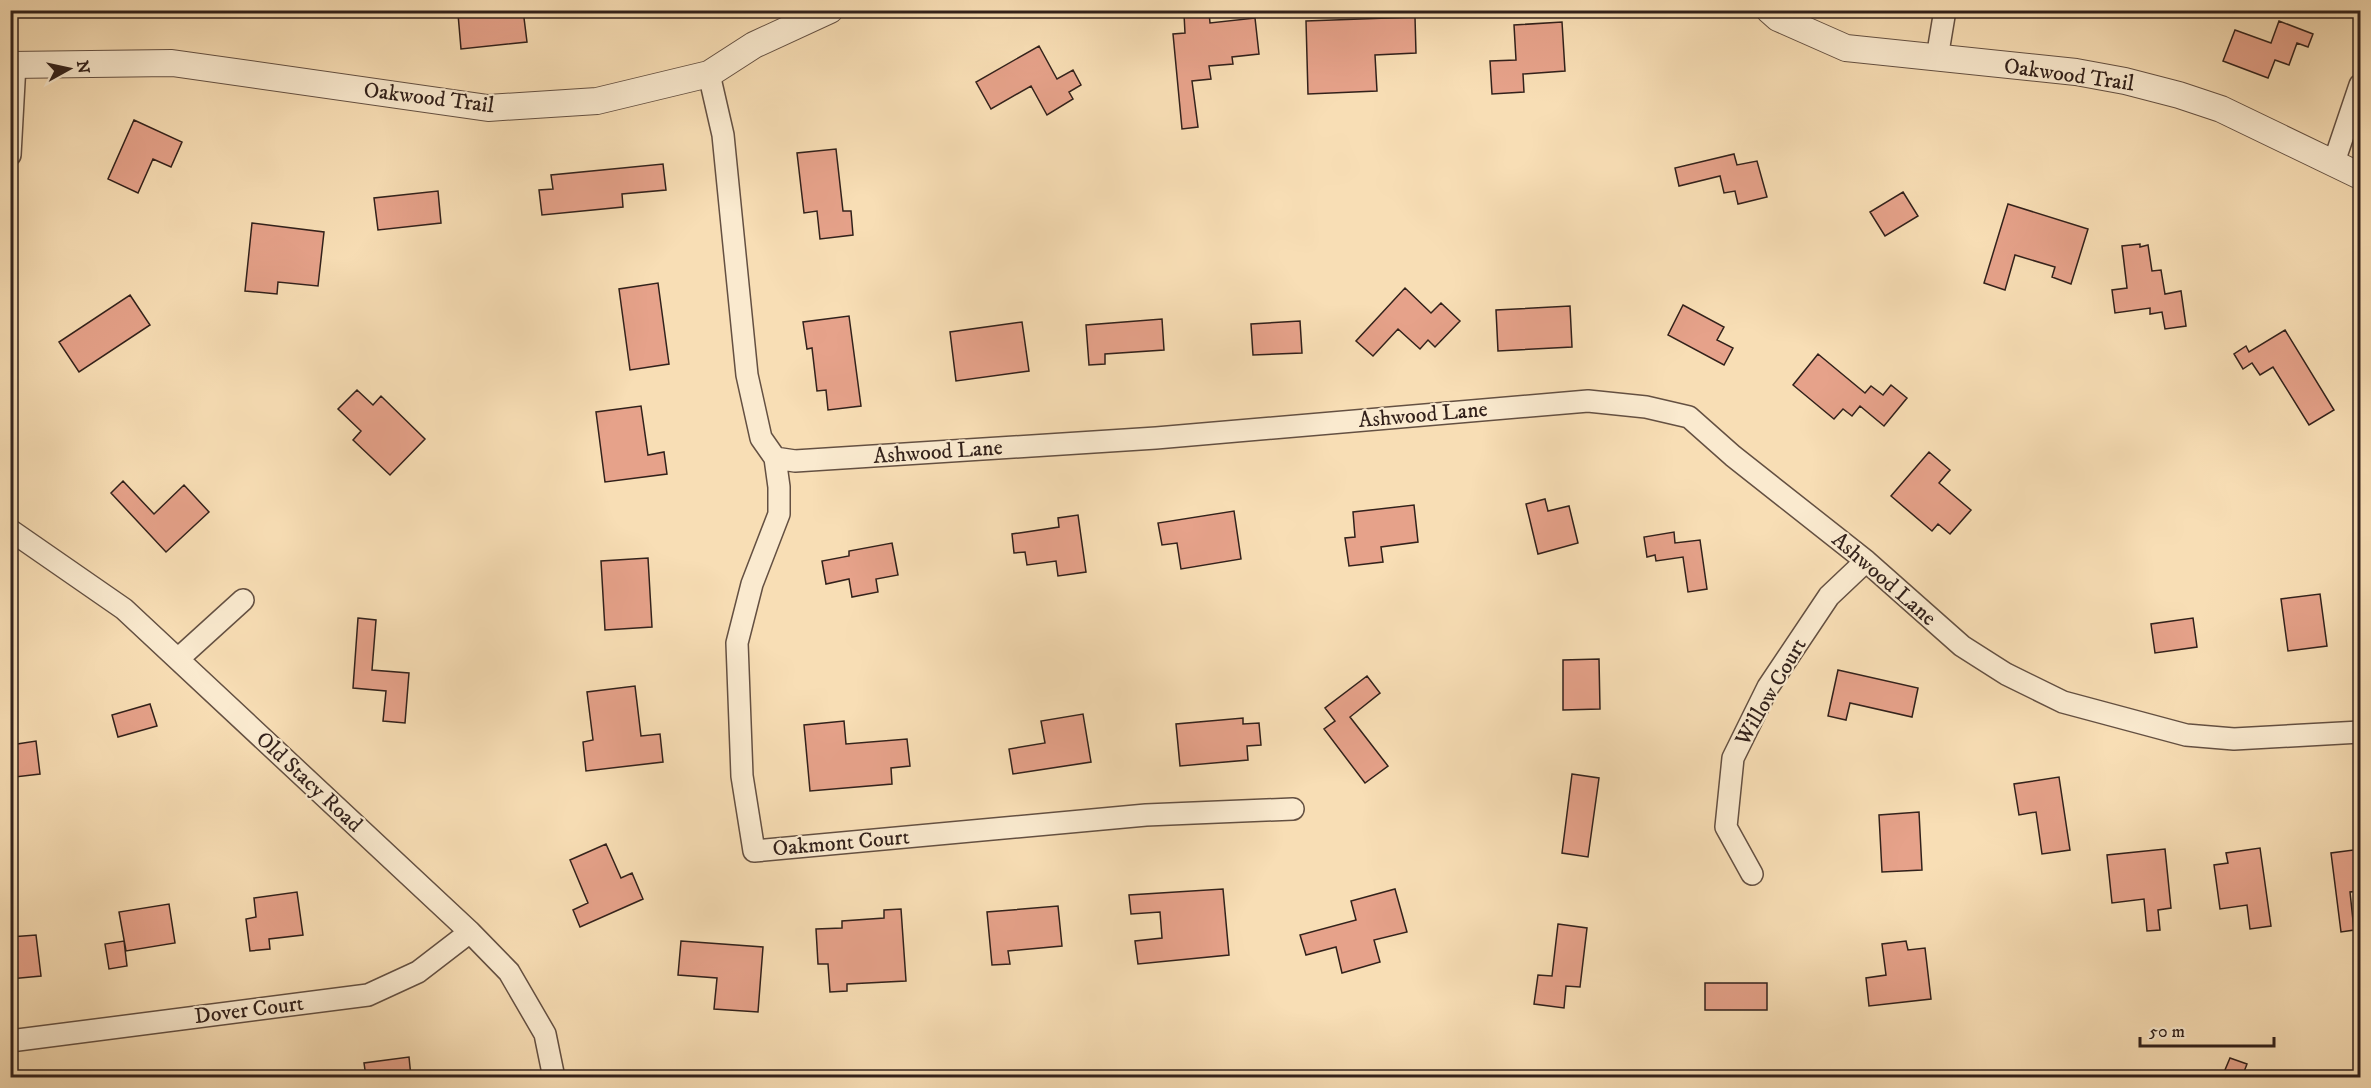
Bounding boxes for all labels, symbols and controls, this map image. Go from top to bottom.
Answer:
north arrow [39,39,99,99]
street label: Oakwood Trail [2002,53,2136,98]
text: N [72,59,94,75]
street label: Oakwood Trail [362,77,496,119]
street label: Ashwood Lane [1357,396,1489,434]
street label: Ashwood Lane [872,434,1004,470]
street label: Ashwood Lane [1826,526,1942,632]
street label: Willow Court [1729,633,1813,751]
street label: Old Stacy Road [250,726,368,838]
street label: Oakmont Court [771,824,911,862]
street label: Dover Court [193,990,305,1030]
scale bar [2140,1010,2274,1048]
text: 50 m [2149,1021,2185,1043]

